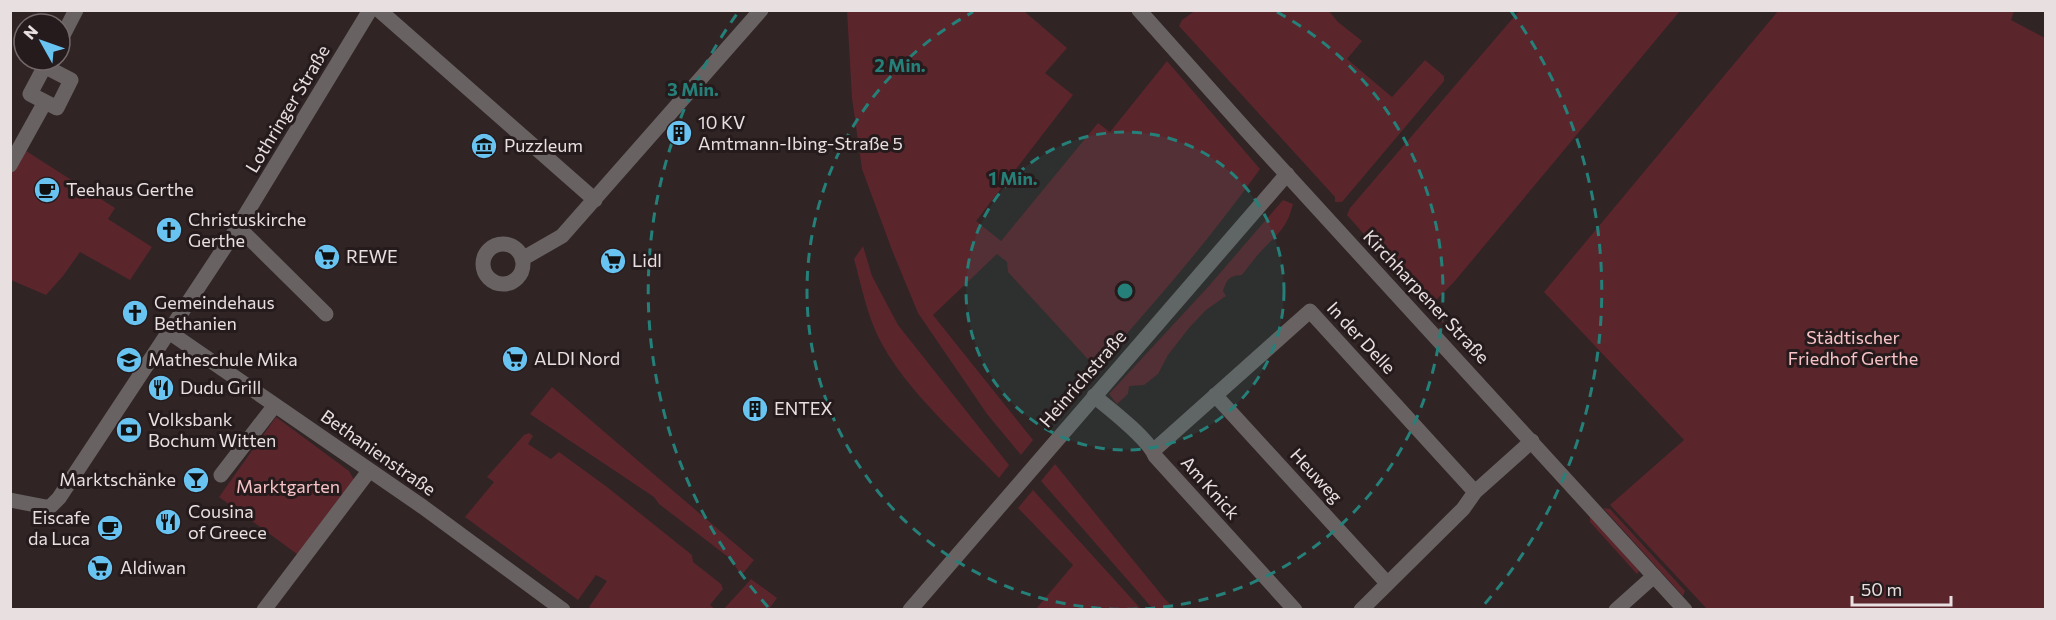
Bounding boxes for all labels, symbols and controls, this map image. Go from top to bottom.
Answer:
north arrow [12,12,72,72]
text: N [19,21,41,43]
street label: Lothringer Straße [240,41,334,176]
text: 2 Min. [874,54,926,76]
text: 3 Min. [667,78,719,100]
place label: 10 KV Amtmann-Ibing-Straße 5 [698,111,903,154]
building icon: 10 KV Amtmann-Ibing-Straße 5 [664,118,694,148]
museum icon: Puzzleum [469,131,499,161]
place label: Puzzleum [504,134,583,156]
text: 1 Min. [988,167,1038,189]
cafe icon: Teehaus Gerthe [32,175,62,205]
place label: Teehaus Gerthe [66,178,194,200]
place label: Christuskirche Gerthe [188,208,306,251]
church icon: Christuskirche Gerthe [154,215,184,245]
street label: Kirchharpener Straße [1359,225,1494,368]
supermarket icon: REWE [312,242,342,272]
place label: REWE [346,245,398,267]
supermarket icon: Lidl [598,246,628,276]
place label: Lidl [632,249,662,271]
centre of rings [1115,281,1135,301]
place label: Gemeindehaus Bethanien [154,291,275,334]
street label: In der Delle [1323,297,1401,378]
church icon: Gemeindehaus Bethanien [120,298,150,328]
street label: Heinrichstraße [1034,325,1130,431]
park label: Städtischer Friedhof Gerthe [1788,326,1918,369]
supermarket icon: ALDI Nord [500,344,530,374]
school or university icon: Matheschule Mika [114,345,144,375]
place label: ALDI Nord [534,347,620,369]
place label: Matheschule Mika [148,348,298,370]
restaurant icon: Dudu Grill [146,373,176,403]
place label: Dudu Grill [180,376,261,398]
building icon: ENTEX [740,394,770,424]
place label: ENTEX [774,397,833,419]
street label: Bethanienstraße [317,404,440,500]
place label: Volksbank Bochum Witten [148,408,276,451]
bank icon: Volksbank Bochum Witten [114,415,144,445]
street label: Heuweg [1286,444,1348,507]
street label: Am Knick [1177,451,1245,524]
bar icon: Marktschänke [181,465,211,495]
place label: Marktschänke [59,468,176,490]
park label: Marktgarten [236,475,340,497]
place label: Cousina of Greece [188,500,267,543]
place label: Eiscafe da Luca [28,506,90,549]
restaurant icon: Cousina of Greece [153,507,183,537]
cafe icon: Eiscafe da Luca [95,513,125,543]
supermarket icon: Aldiwan [85,553,115,583]
place label: Aldiwan [120,556,186,578]
scale bar [1852,569,1951,607]
text: 50 m [1861,578,1902,600]

